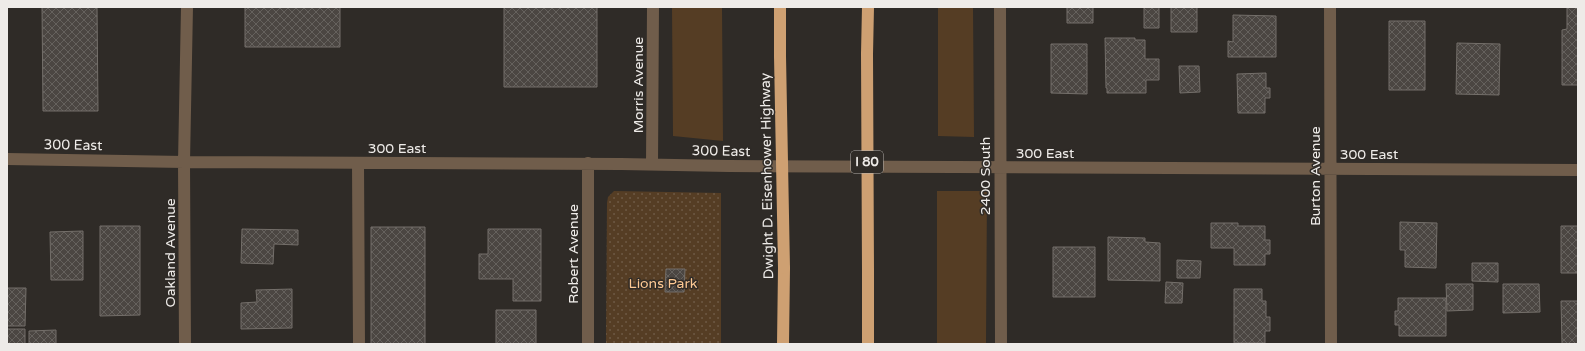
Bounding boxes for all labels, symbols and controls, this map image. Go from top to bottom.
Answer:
street label: Morris Avenue [630,37,647,133]
street label: Dwight D. Eisenhower Highway [757,72,777,279]
street label: Burton Avenue [1307,126,1324,226]
street label: 300 East [43,136,103,154]
street label: 2400 South [977,137,994,215]
street label: 300 East [368,140,427,157]
street label: 300 East [691,142,751,160]
street label: 300 East [1016,145,1075,162]
street label: 300 East [1340,146,1399,163]
road number: I 80 [851,151,883,173]
street label: Oakland Avenue [162,198,179,308]
street label: Robert Avenue [565,204,582,304]
park label: Lions Park [629,275,698,292]

